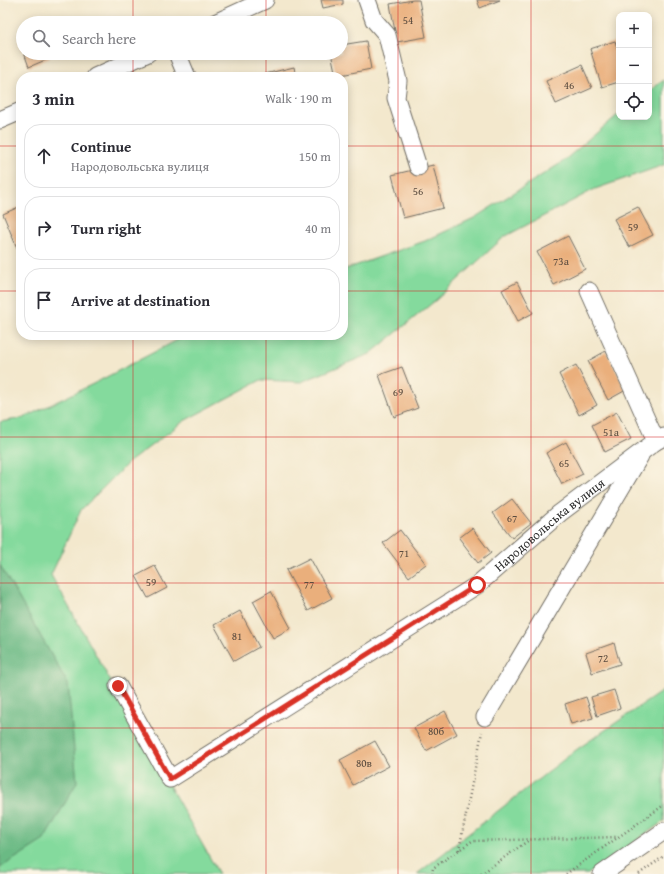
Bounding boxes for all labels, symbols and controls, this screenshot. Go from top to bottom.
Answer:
house number: 54 [403,12,413,28]
map controls [616,12,652,120]
button: + [616,12,652,48]
search box [16,16,348,60]
icon: search [30,27,52,49]
text: Search here [62,28,136,49]
button: − [616,48,652,84]
house number: 46 [564,77,574,93]
button: locate [616,84,652,120]
text: 3 min [32,86,74,111]
text: Walk · 190 m [265,89,332,108]
text: Continue [71,136,132,157]
icon: ahead [33,145,55,167]
text: 150 m [299,147,331,166]
text: Народовольська вулиця [71,157,209,176]
house number: 56 [413,183,423,199]
icon: right [33,217,55,239]
text: Turn right [71,218,142,239]
text: 40 m [305,219,331,238]
house number: 59 [628,219,638,235]
house number: 73а [553,253,570,269]
icon: arrive [33,289,55,311]
text: Arrive at destination [71,290,210,311]
house number: 69 [393,384,403,400]
house number: 51а [603,424,620,440]
house number: 65 [559,455,569,471]
street label: Народовольська вулиця [490,473,609,576]
house number: 67 [507,510,517,526]
house number: 71 [399,545,409,561]
house number: 59 [146,574,156,590]
house number: 77 [304,576,314,592]
route start [468,576,486,594]
house number: 81 [232,628,242,644]
house number: 72 [598,650,608,666]
route end [109,677,127,695]
house number: 80б [428,723,444,739]
house number: 80в [356,755,372,771]

